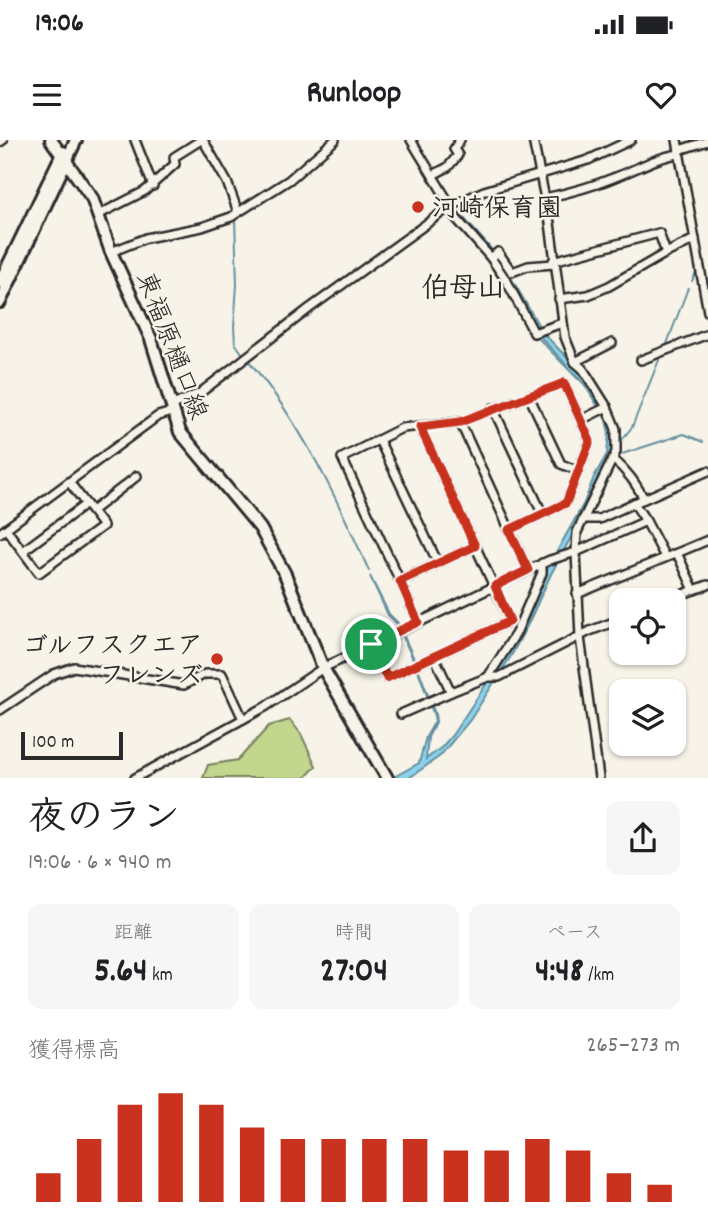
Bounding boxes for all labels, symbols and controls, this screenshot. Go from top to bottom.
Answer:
text: 19:06 [35,6,84,43]
text: Runloop [306,72,402,118]
icon: menu [28,76,66,114]
icon: heart [642,76,680,114]
place label: 河崎保育園 [432,192,562,229]
marker: 河崎保育園 [410,199,426,215]
street label: 東福原樋口線 [125,267,215,426]
district label: 伯母山 [421,271,505,311]
map controls [609,588,686,756]
button: locate [609,588,686,665]
pin [341,614,401,674]
icon: arrive [352,625,390,663]
place label: ゴルフスクエア フレンズ [22,629,203,696]
marker: ゴルフスクエア フレンズ [209,651,225,667]
button: layers [609,679,686,756]
scale bar [21,729,122,761]
text: 100 m [32,730,74,757]
text: 夜のラン [28,793,180,848]
button: share [606,801,680,875]
text: 19:06 · 6 × 940 m [28,847,171,880]
text: 距離 [114,921,152,948]
text: 時間 [335,921,373,948]
text: ペース [547,921,603,948]
text: 5.64 [94,948,148,998]
text: 27:04 [320,948,388,998]
text: 4:48 [535,948,584,998]
text: km [148,963,173,990]
text: /km [584,963,614,990]
text: 265–273 m [586,1030,680,1063]
text: 獲得標高 [28,1036,120,1069]

